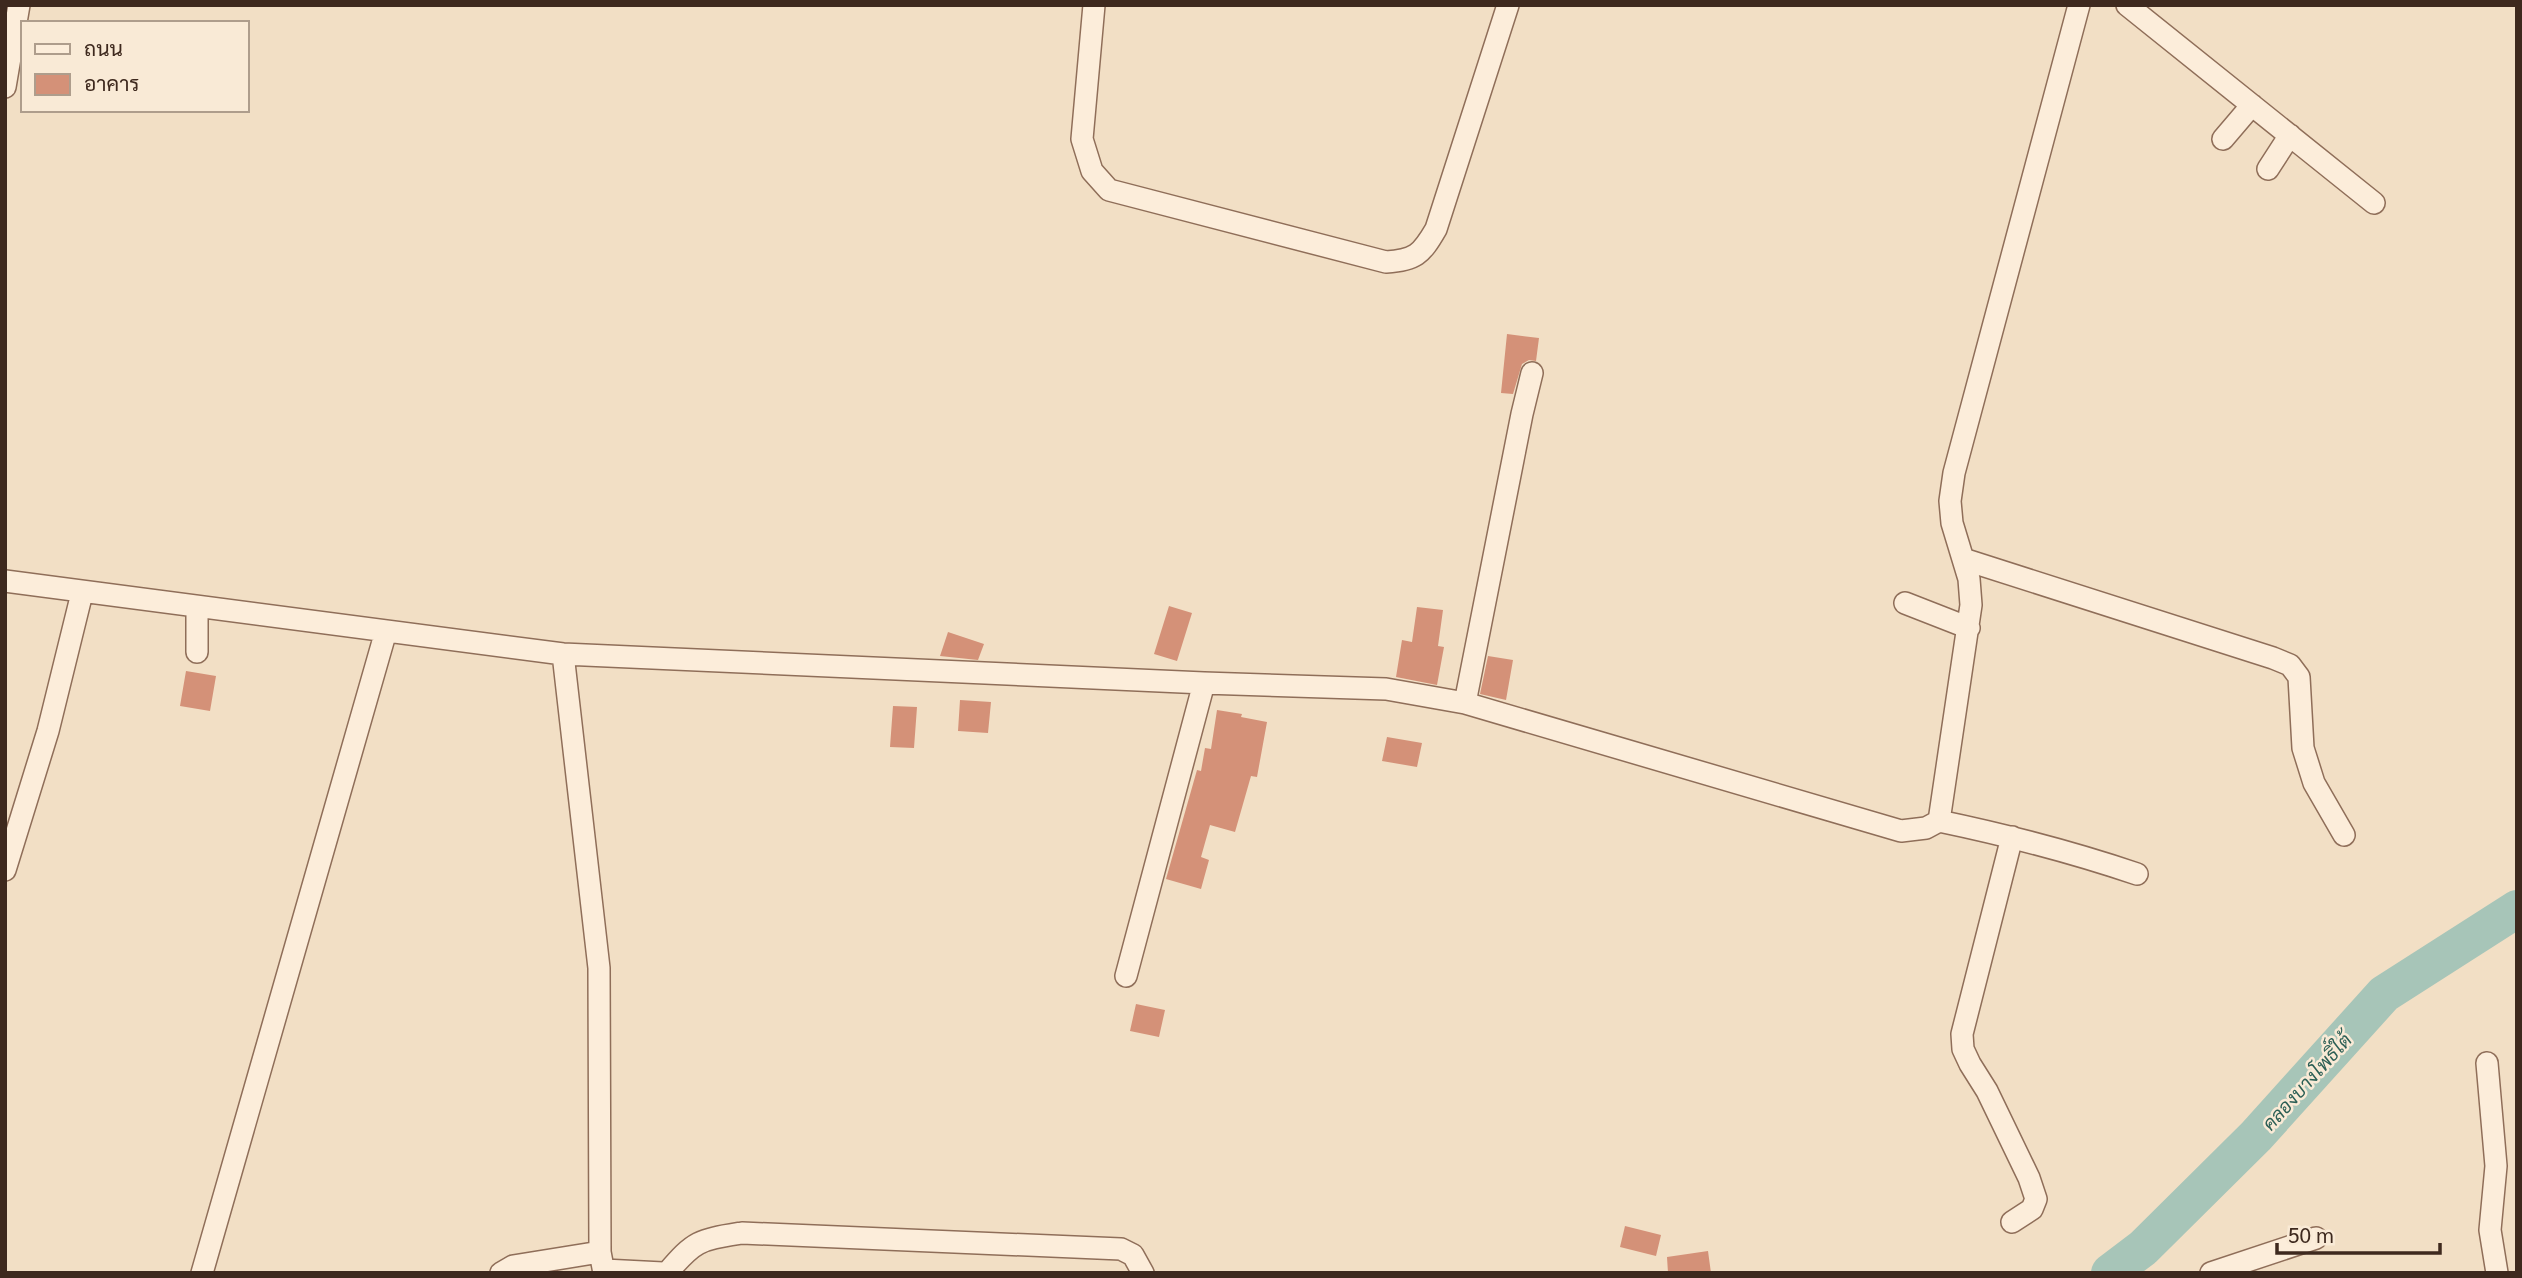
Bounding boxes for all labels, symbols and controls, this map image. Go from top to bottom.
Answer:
legend [21,21,248,112]
text: ถนน [84,34,123,61]
text: อาคาร [84,69,140,96]
water label: คลองบางโพธิ์ใต้ [2252,1022,2358,1135]
scale bar [2277,1212,2440,1256]
text: 50 m [2288,1221,2334,1248]

